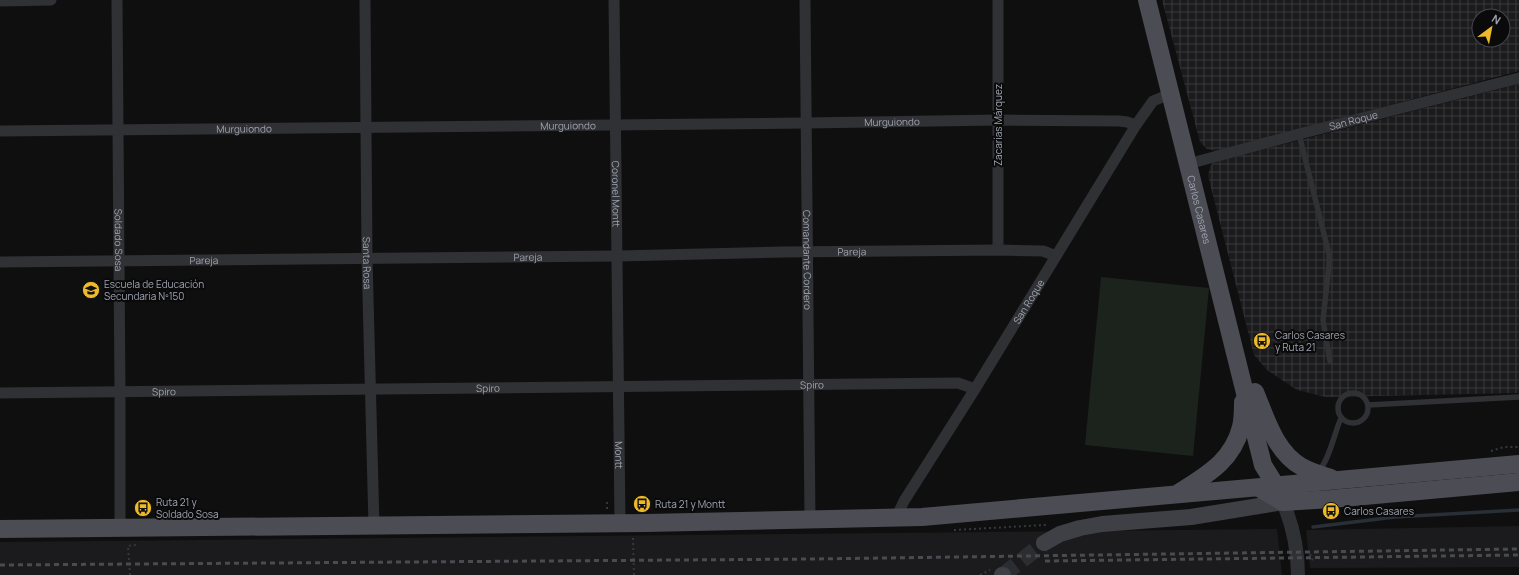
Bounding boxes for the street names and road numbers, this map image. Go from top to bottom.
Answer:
street label: Zacarías Márquez [991,84,1005,166]
street label: San Roque [1327,107,1379,133]
street label: Murguiondo [864,114,920,129]
street label: Murguiondo [540,118,596,133]
street label: Murguiondo [216,121,272,136]
street label: Coronel Montt [609,161,624,228]
street label: Carlos Casares [1184,174,1215,245]
street label: Soldado Sosa [112,209,126,271]
street label: Comandante Cordero [800,210,815,310]
street label: Santa Rosa [360,237,375,289]
street label: Pareja [837,244,866,258]
street label: Pareja [513,250,542,264]
street label: Pareja [190,253,218,267]
street label: San Roque [1010,276,1047,326]
street label: Spiro [800,377,824,392]
street label: Spiro [476,381,500,395]
street label: Spiro [152,384,176,398]
street label: Montt [612,441,626,469]

